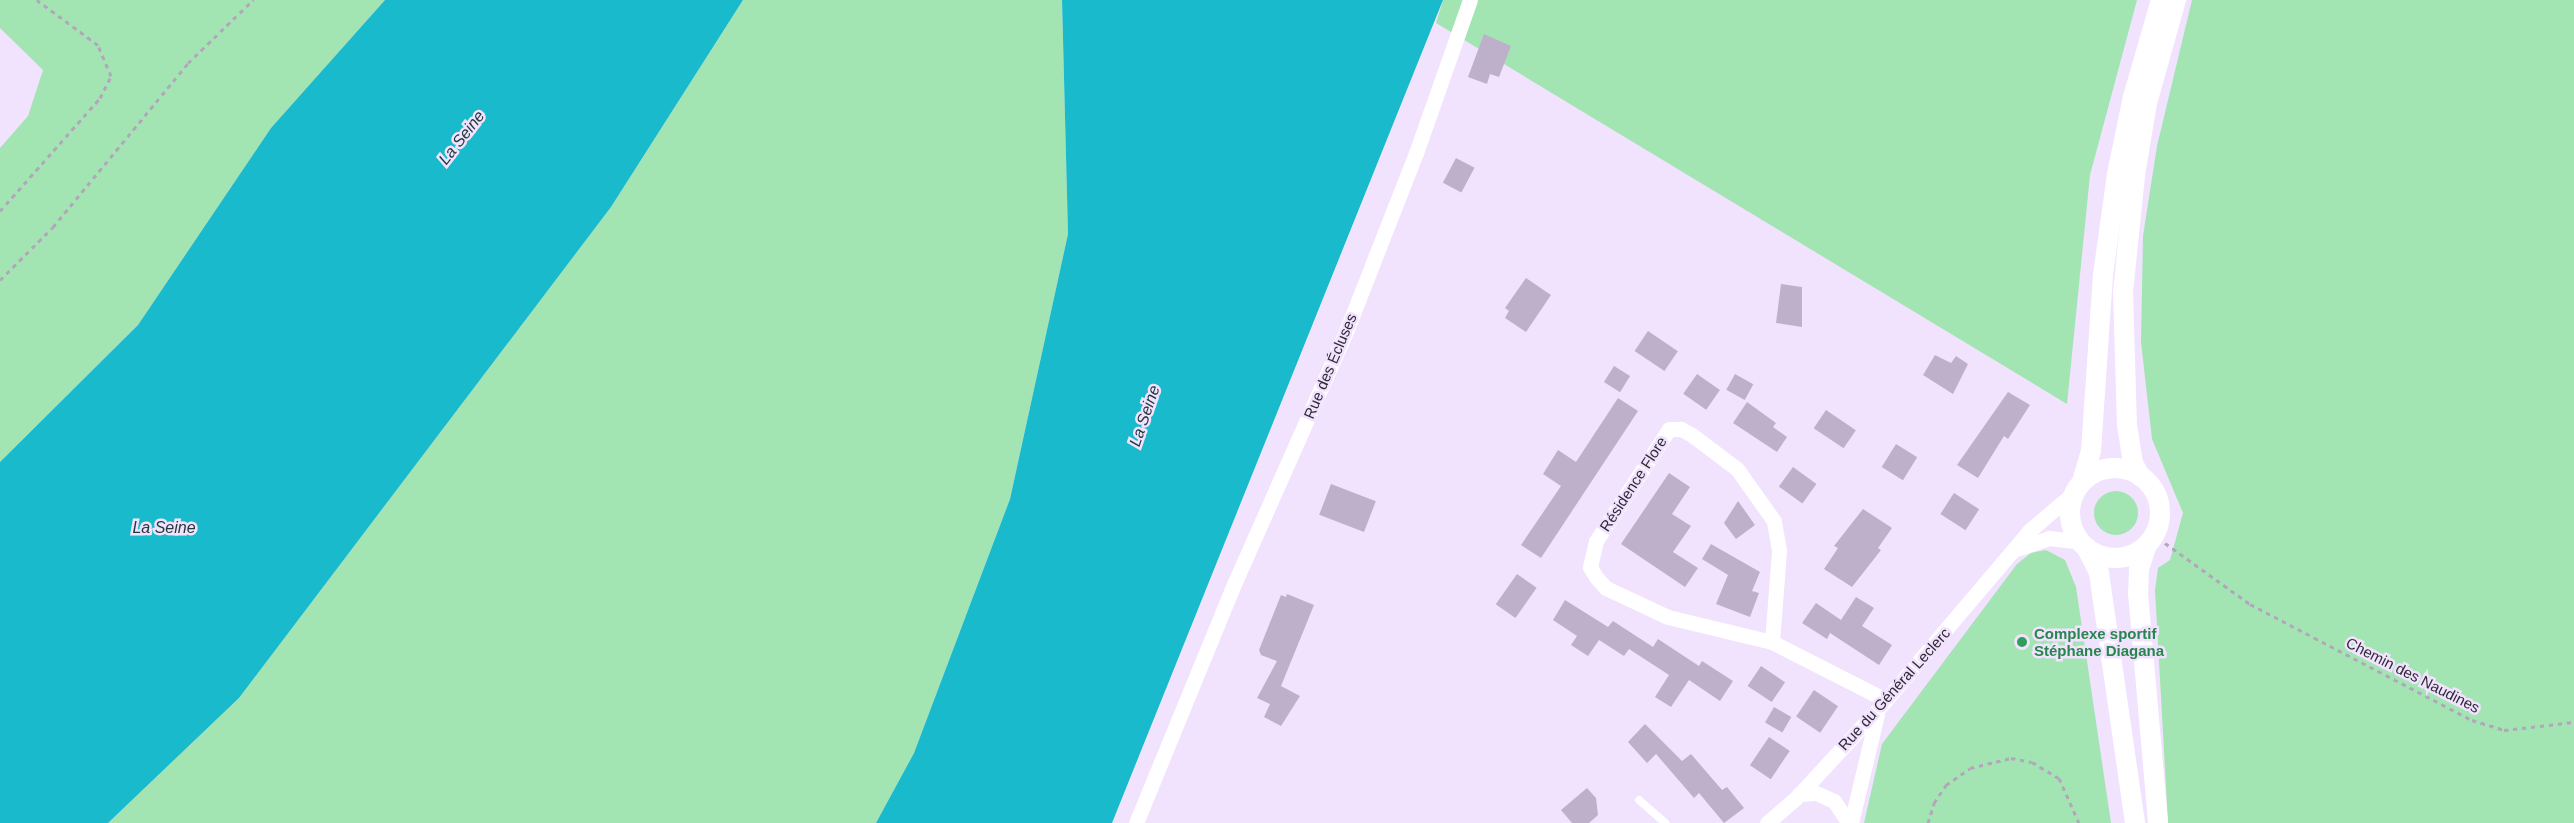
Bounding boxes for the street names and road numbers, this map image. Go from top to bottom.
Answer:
street label: Rue des Écluses [1300,311,1360,421]
street label: Résidence Flore [1596,433,1670,535]
street label: Rue du Général Leclerc [1834,624,1954,754]
street label: Chemin des Naudines [2343,633,2483,717]

